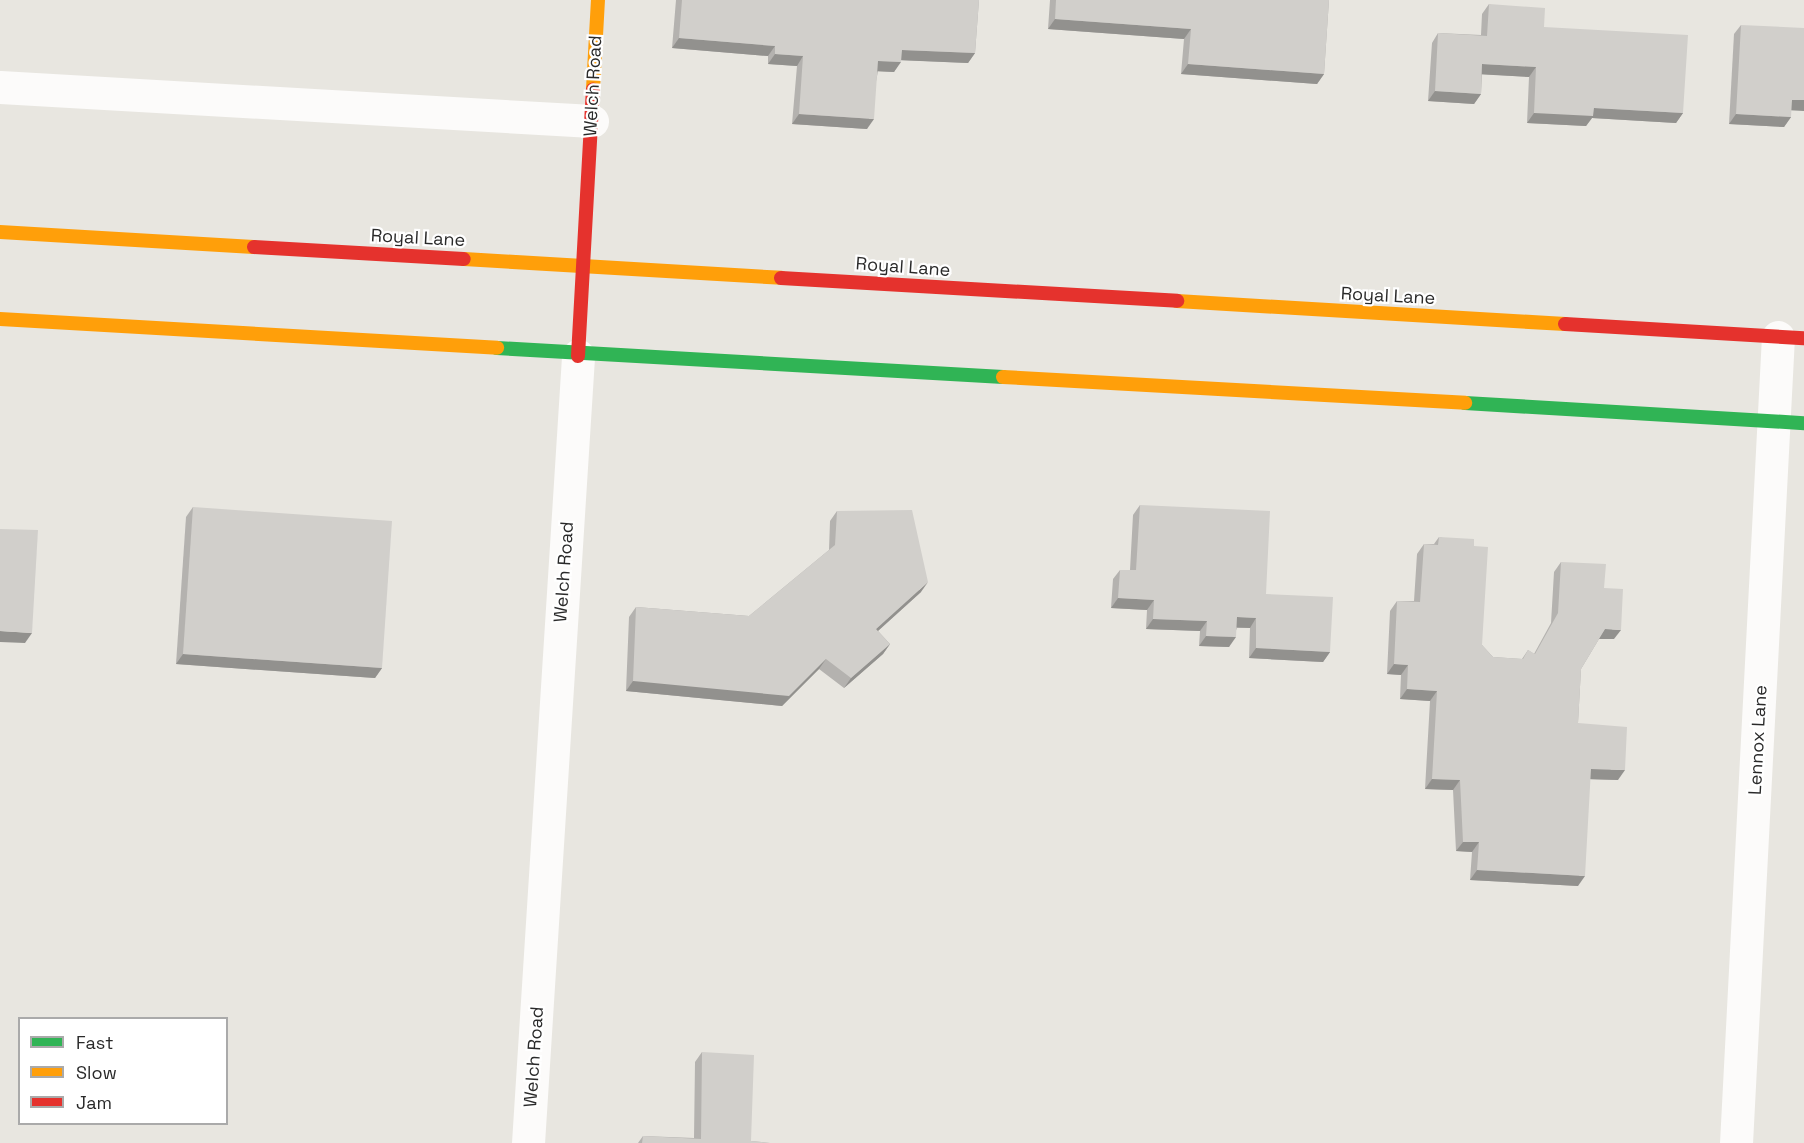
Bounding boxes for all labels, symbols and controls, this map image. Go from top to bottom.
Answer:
street label: Welch Road [580,35,606,137]
street label: Royal Lane [370,225,466,251]
street label: Royal Lane [855,253,951,281]
street label: Royal Lane [1340,283,1436,309]
street label: Welch Road [550,521,578,623]
street label: Lennox Lane [1744,684,1772,796]
street label: Welch Road [520,1006,548,1108]
legend [18,1017,228,1125]
text: Fast [76,1031,113,1054]
text: Slow [76,1061,117,1084]
text: Jam [76,1091,112,1114]

